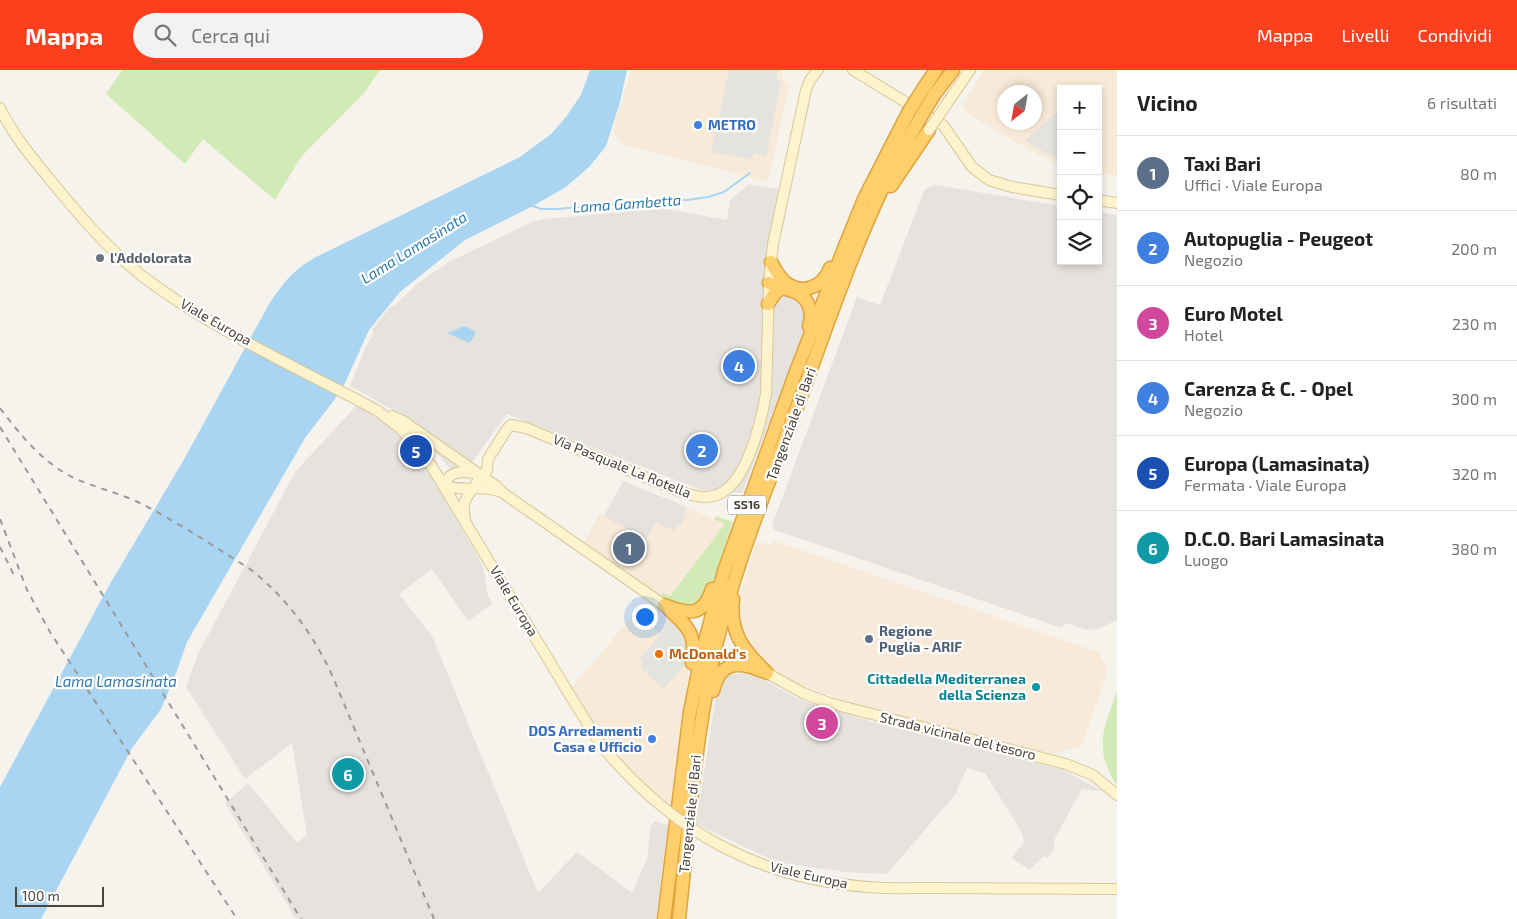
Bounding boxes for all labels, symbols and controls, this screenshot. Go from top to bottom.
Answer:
search box [133,13,483,58]
text: Mappa [25,21,103,50]
icon: search [151,21,179,49]
text: Cerca qui [191,24,270,47]
text: Mappa [1257,24,1314,46]
text: Livelli [1342,24,1389,46]
text: Condividi [1417,24,1492,46]
north arrow [997,85,1042,130]
map controls [1057,85,1102,265]
button: + [1057,85,1102,130]
text: Vicino [1137,90,1198,115]
text: 6 risultati [1427,93,1497,112]
place label: METRO [708,116,756,133]
marker: METRO [692,119,704,131]
button: − [1057,130,1102,175]
text: Taxi Bari [1184,152,1261,175]
text: 1 [1150,164,1156,183]
text: 80 m [1460,164,1497,183]
button: locate [1057,175,1102,220]
text: Uffici · Viale Europa [1184,175,1323,194]
water label: Lama Gambetta [572,190,682,216]
water label: Lama Lamasinata [357,207,470,287]
button: layers [1057,220,1102,265]
text: Autopuglia - Peugeot [1184,227,1373,250]
text: 2 [1148,239,1158,258]
text: 200 m [1451,239,1497,258]
place label: l'Addolorata [110,249,191,266]
text: Negozio [1184,250,1243,269]
marker: l'Addolorata [94,252,106,264]
street label: Viale Europa [178,294,255,349]
text: Euro Motel [1184,302,1283,325]
text: 3 [1148,314,1158,333]
text: 230 m [1452,314,1497,333]
text: Hotel [1184,325,1223,344]
pin: 4 [723,347,755,385]
street label: Tangenziale di Bari [762,365,819,483]
text: Carenza & C. - Opel [1184,377,1353,400]
text: 4 [1148,389,1158,408]
text: 300 m [1451,389,1497,408]
text: Negozio [1184,400,1243,419]
street label: Via Pasquale La Rotella [551,430,694,501]
pin: 2 [686,431,718,469]
pin: 5 [400,432,432,470]
text: Europa (Lamasinata) [1184,452,1369,475]
text: 5 [1149,464,1157,483]
text: 320 m [1452,464,1497,483]
text: Fermata · Viale Europa [1184,475,1346,494]
road number: SS16 [728,496,766,514]
text: D.C.O. Bari Lamasinata [1184,527,1384,550]
pin: 1 [613,529,645,567]
text: 6 [1148,539,1158,558]
text: 380 m [1451,539,1497,558]
text: Luogo [1184,550,1228,569]
street label: Viale Europa [487,562,542,639]
your location [632,604,658,630]
place label: Regione Puglia - ARIF [879,622,962,655]
marker: Regione Puglia - ARIF [863,633,875,645]
place label: McDonald's [669,645,747,662]
marker: McDonald's [653,648,665,660]
place label: Cittadella Mediterranea della Scienza [867,670,1026,703]
water label: Lama Lamasinata [55,672,177,690]
marker: Cittadella Mediterranea della Scienza [1030,681,1042,693]
pin: 3 [806,704,838,742]
street label: Strada vicinale del tesoro [878,708,1038,763]
place label: DOS Arredamenti Casa e Ufficio [528,722,642,755]
marker: DOS Arredamenti Casa e Ufficio [646,733,658,745]
street label: Tangenziale di Bari [675,754,704,874]
pin: 6 [332,755,364,793]
street label: Viale Europa [768,857,850,892]
scale bar [15,884,104,907]
text: 100 m [22,887,60,904]

